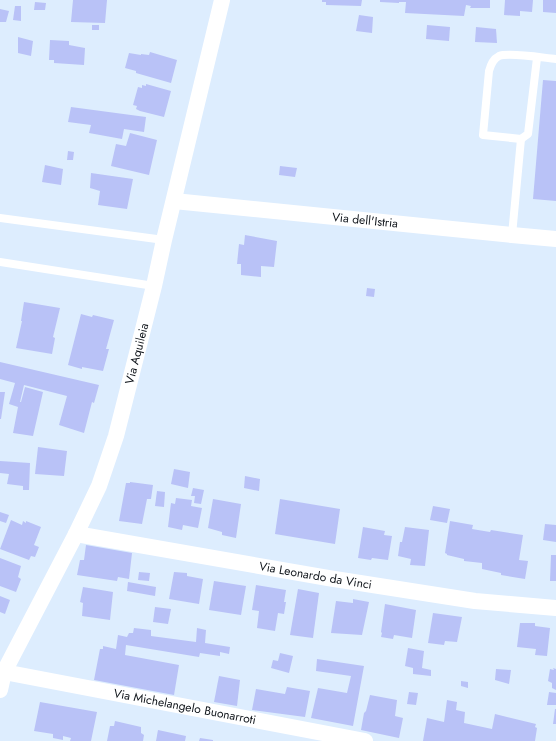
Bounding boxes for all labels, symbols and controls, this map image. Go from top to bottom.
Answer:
street label: Via dell'Istria [331,208,399,233]
street label: Via Aquileia [120,321,153,386]
street label: Via Leonardo da Vinci [258,557,373,594]
street label: Via Michelangelo Buonarroti [112,684,257,729]

